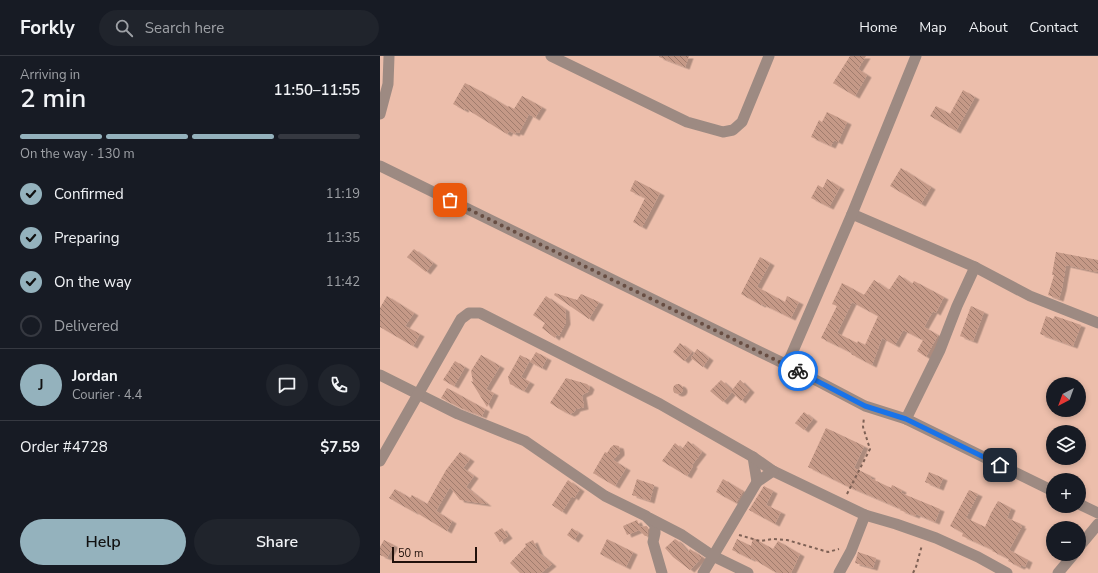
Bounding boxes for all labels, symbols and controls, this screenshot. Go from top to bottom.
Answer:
search box [99,10,379,46]
text: Forkly [20,15,75,41]
icon: search [113,17,135,39]
text: Search here [145,18,224,38]
text: Home [859,18,897,37]
text: Map [919,18,947,37]
text: About [969,18,1008,37]
text: Contact [1030,18,1078,37]
text: Arriving in [20,66,80,84]
text: 11:50–11:55 [273,80,360,100]
text: 2 min [20,81,86,116]
text: On the way · 130 m [20,145,135,163]
icon: check [20,183,42,205]
pin [433,183,467,217]
text: Confirmed [54,184,124,204]
text: 11:19 [326,185,360,203]
icon: bag [439,189,461,211]
icon: check [20,227,42,249]
text: Preparing [54,228,119,248]
text: 11:35 [326,229,360,247]
icon: check [20,271,42,293]
text: On the way [54,272,132,292]
text: 11:42 [326,273,360,291]
text: Delivered [54,316,119,336]
courier [778,351,818,391]
icon: bike [787,360,809,382]
button: chat [266,364,308,406]
button: phone [318,364,360,406]
text: Jordan [72,366,118,386]
text: J [38,375,44,395]
north arrow [1046,377,1086,417]
map controls [1046,377,1086,561]
text: Courier · 4.4 [72,386,142,404]
button: layers [1046,425,1086,465]
text: Order #4728 [20,437,108,457]
text: $7.59 [320,437,360,457]
pin [983,448,1017,482]
icon: home [989,454,1011,476]
button: + [1046,473,1086,513]
button: Help [20,519,186,565]
button: Share [194,519,360,565]
button: − [1046,521,1086,561]
scale bar [392,545,477,564]
text: 50 m [398,546,423,561]

